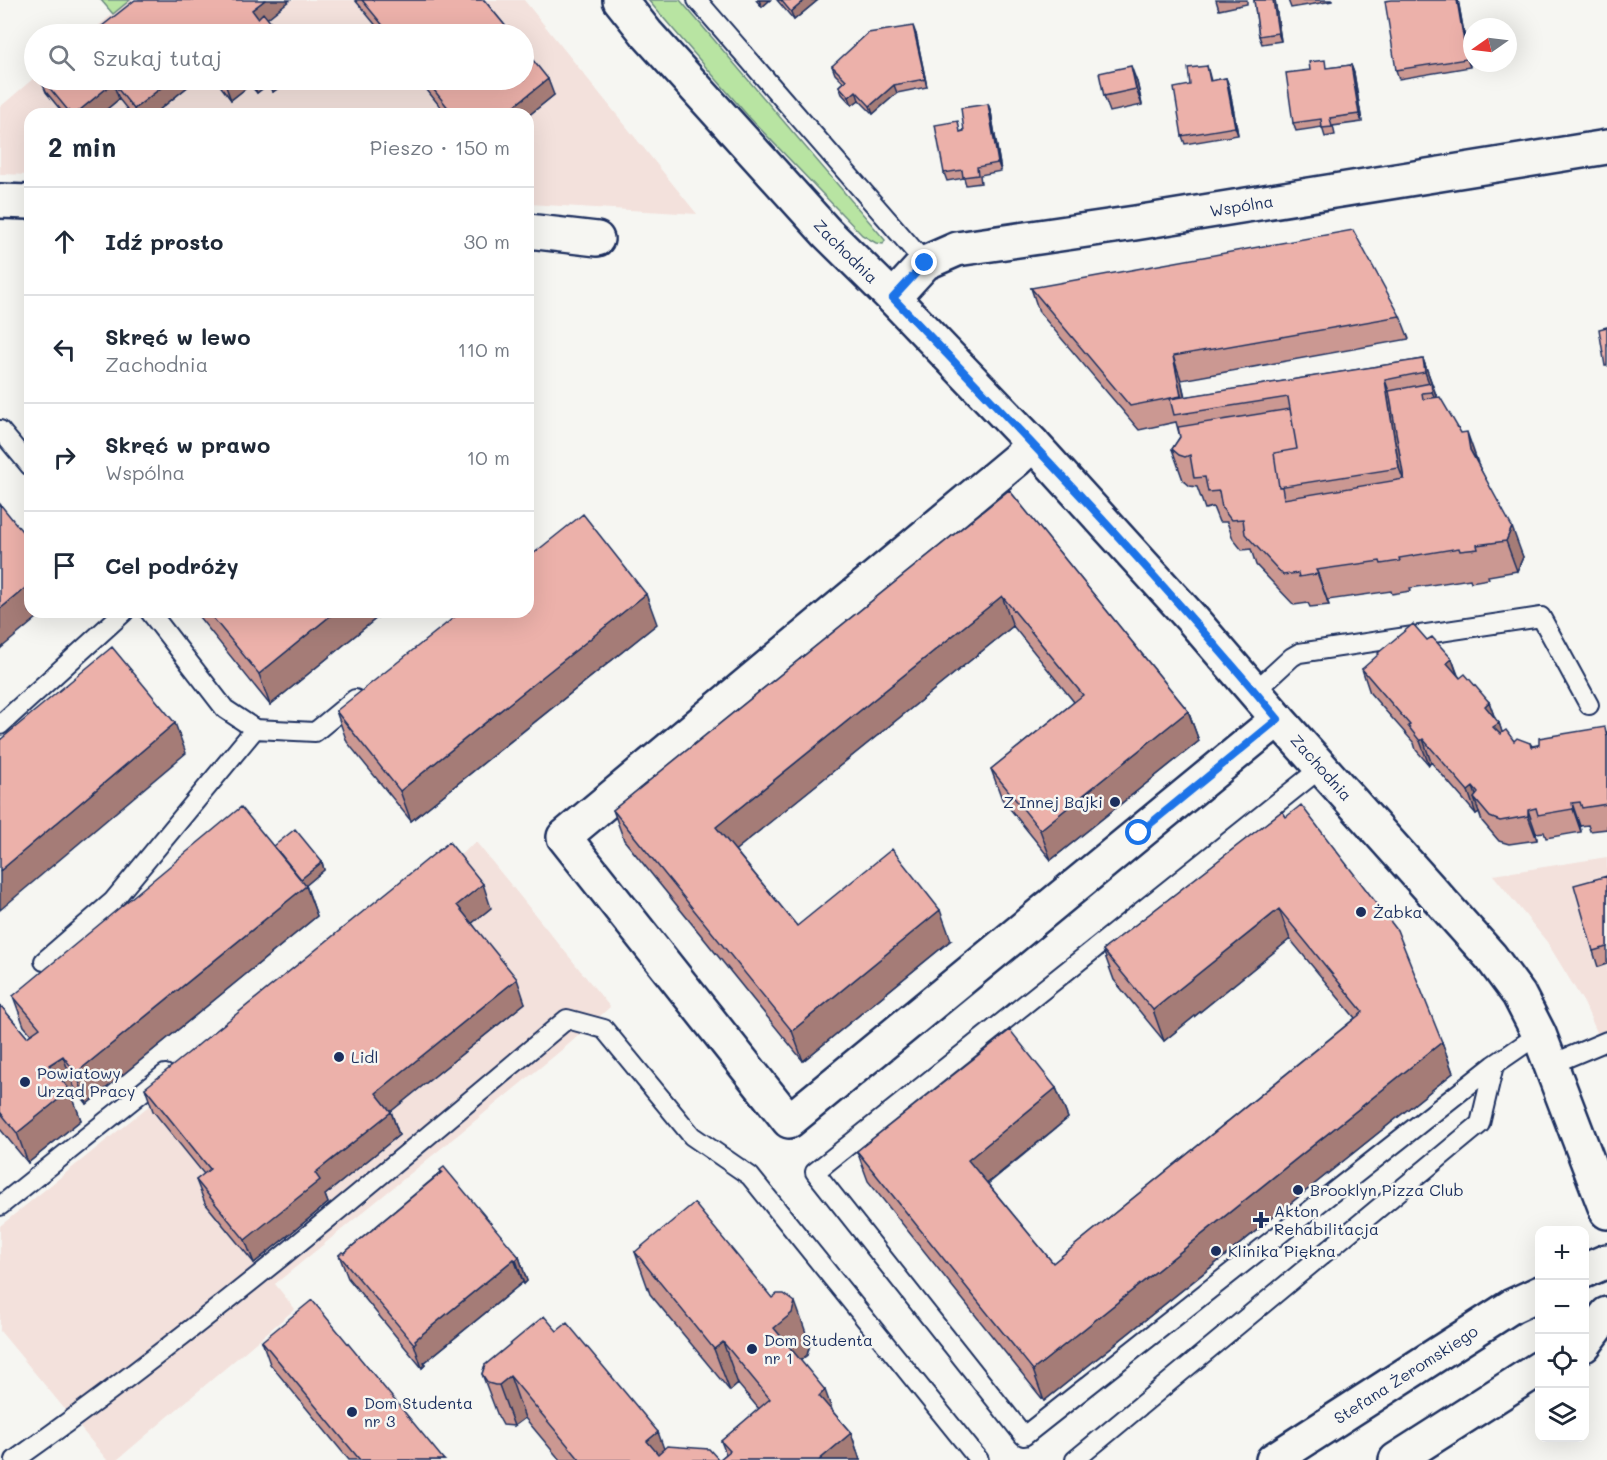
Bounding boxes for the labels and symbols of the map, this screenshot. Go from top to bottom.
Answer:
north arrow [1463,18,1517,72]
street label: Wspólna [1208,190,1275,221]
street label: Zachodnia [809,214,883,288]
route end [911,249,937,275]
street label: Zachodnia [1286,729,1357,805]
place label: Z Innej Bajki [1003,791,1103,812]
marker: Z Innej Bajki [1108,795,1122,809]
route start [1125,819,1151,845]
place label: Żabka [1373,901,1422,922]
marker: Żabka [1354,905,1368,919]
place label: Lidl [351,1046,378,1067]
marker: Lidl [332,1050,346,1064]
place label: Powiatowy Urząd Pracy [37,1062,135,1101]
marker: Powiatowy Urząd Pracy [18,1075,32,1089]
place label: Brooklyn Pizza Club [1310,1179,1464,1200]
marker: Brooklyn Pizza Club [1291,1183,1305,1197]
place label: Akton Rehabilitacja [1274,1200,1379,1239]
marker: Akton Rehabilitacja [1252,1211,1270,1229]
place label: Klinika Piękna [1228,1240,1336,1261]
marker: Klinika Piękna [1209,1244,1223,1258]
street label: Stefana Żeromskiego [1330,1320,1481,1428]
place label: Dom Studenta nr 1 [764,1329,873,1368]
marker: Dom Studenta nr 1 [745,1342,759,1356]
place label: Dom Studenta nr 3 [364,1392,473,1431]
marker: Dom Studenta nr 3 [345,1405,359,1419]

